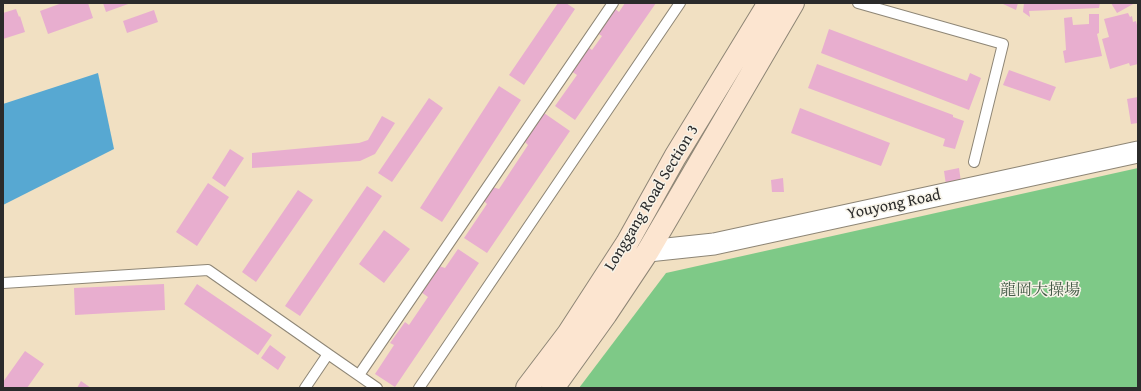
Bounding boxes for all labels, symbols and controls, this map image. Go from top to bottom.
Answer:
street label: Longgang Road Section 3 [601,122,703,274]
street label: Youyong Road [845,186,943,224]
park label: 龍岡大操場 [1000,281,1080,301]

